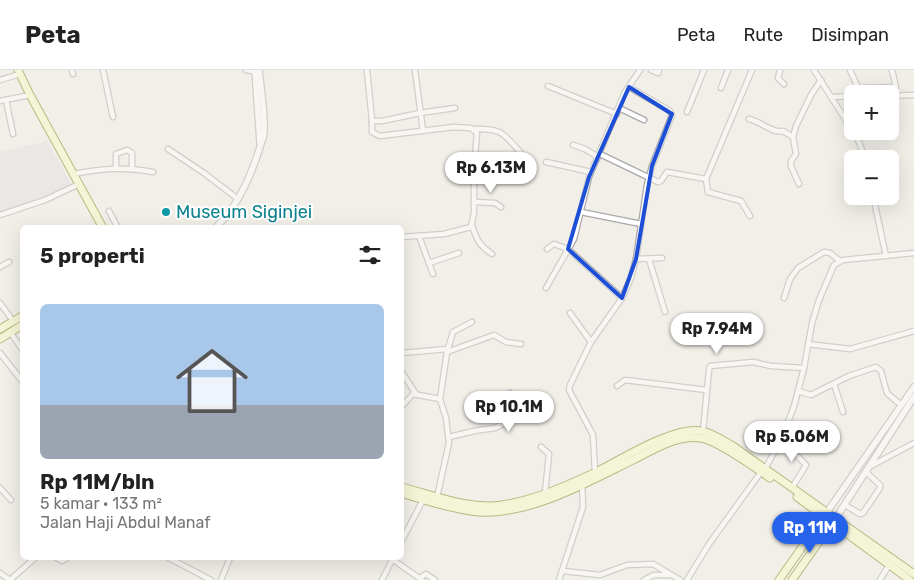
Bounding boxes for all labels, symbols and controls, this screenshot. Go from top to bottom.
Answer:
text: Peta [25,21,81,49]
text: Peta [677,24,715,46]
text: Rute [743,24,783,46]
text: Disimpan [811,24,889,46]
map controls [844,85,899,205]
button: + [844,85,899,140]
button: − [844,150,899,205]
pin: Rp 6.13M [439,152,543,194]
text: Rp 6.13M [456,158,526,177]
place label: Museum Siginjei [176,201,312,223]
marker: Museum Siginjei [160,206,172,218]
icon: filters [356,241,384,269]
text: 5 properti [40,243,145,268]
pin: Rp 7.94M [665,312,769,355]
text: Rp 7.94M [681,319,753,338]
icon: home [167,336,257,426]
pin: Rp 10.1M [457,390,561,433]
text: Rp 10.1M [475,397,543,416]
pin: Rp 5.06M [740,420,844,463]
text: Rp 5.06M [755,427,829,446]
text: Rp 11M/bln [40,469,154,494]
text: 5 kamar · 133 m² [40,494,162,513]
pin: Rp 11M [769,512,851,554]
text: Jalan Haji Abdul Manaf [40,513,210,532]
text: Rp 11M [783,518,837,537]

